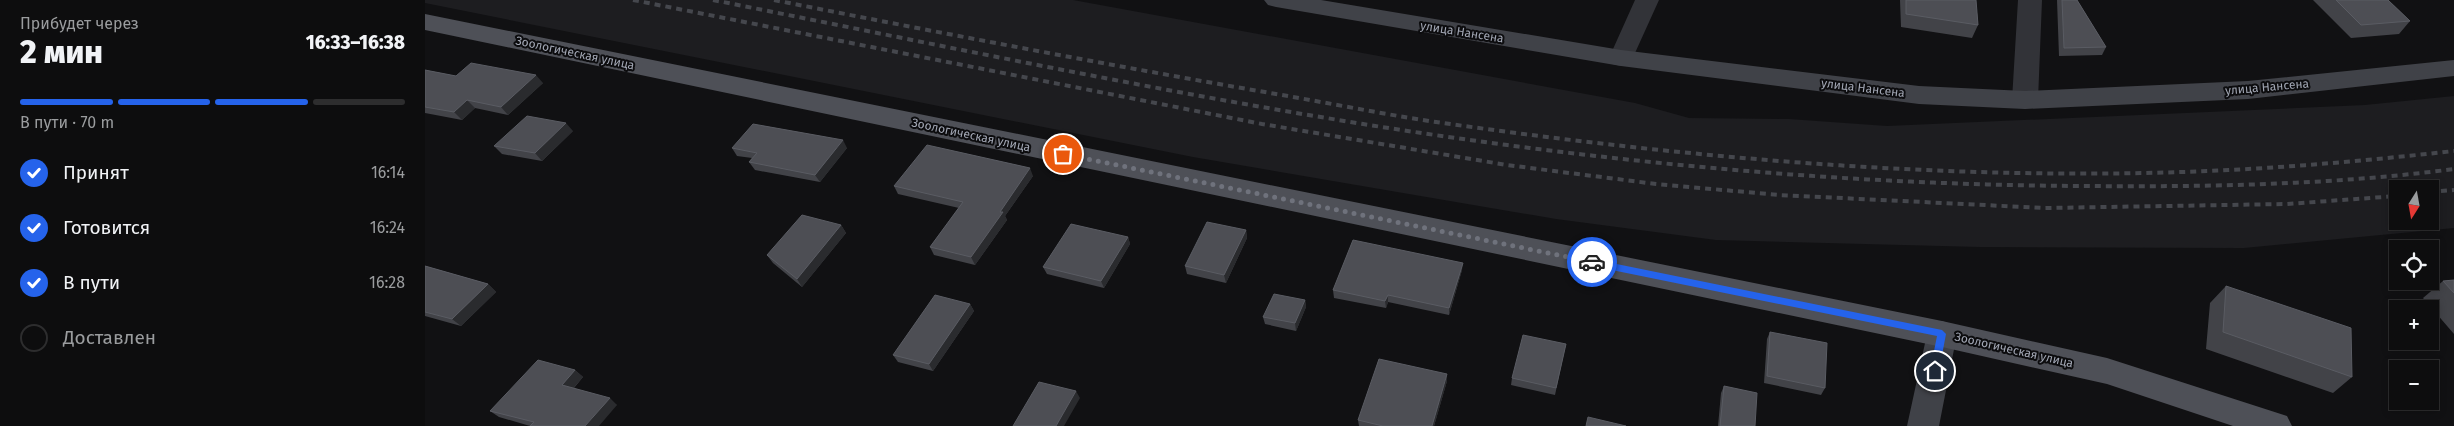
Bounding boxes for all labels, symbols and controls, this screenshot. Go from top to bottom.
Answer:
text: Прибудет через [20,14,139,33]
street label: улица Нансена [1419,19,1505,45]
text: 16:33–16:38 [306,31,405,54]
text: 2 мин [20,33,103,71]
street label: Зоологическая улица [514,34,636,72]
street label: улица Нансена [1820,76,1906,100]
street label: улица Нансена [2224,76,2310,98]
text: В пути · 70 m [20,113,114,132]
street label: Зоологическая улица [910,116,1032,154]
pin [1042,133,1084,175]
icon: bag [1049,140,1077,168]
icon: check [20,159,48,187]
text: Принят [63,161,129,184]
text: 16:14 [371,163,405,182]
north arrow [2389,180,2439,230]
map controls [2389,180,2439,410]
icon: check [20,214,48,242]
text: Готовится [63,216,150,239]
text: 16:24 [370,218,405,237]
courier [1567,237,1617,287]
button: locate [2389,240,2439,290]
icon: car [1578,248,1606,276]
icon: check [20,269,48,297]
text: В пути [63,271,120,294]
text: 16:28 [369,273,405,292]
button: + [2389,300,2439,350]
text: Доставлен [63,326,156,349]
street label: Зоологическая улица [1953,330,2075,370]
pin [1914,350,1956,392]
icon: home [1921,357,1949,385]
button: − [2389,360,2439,410]

